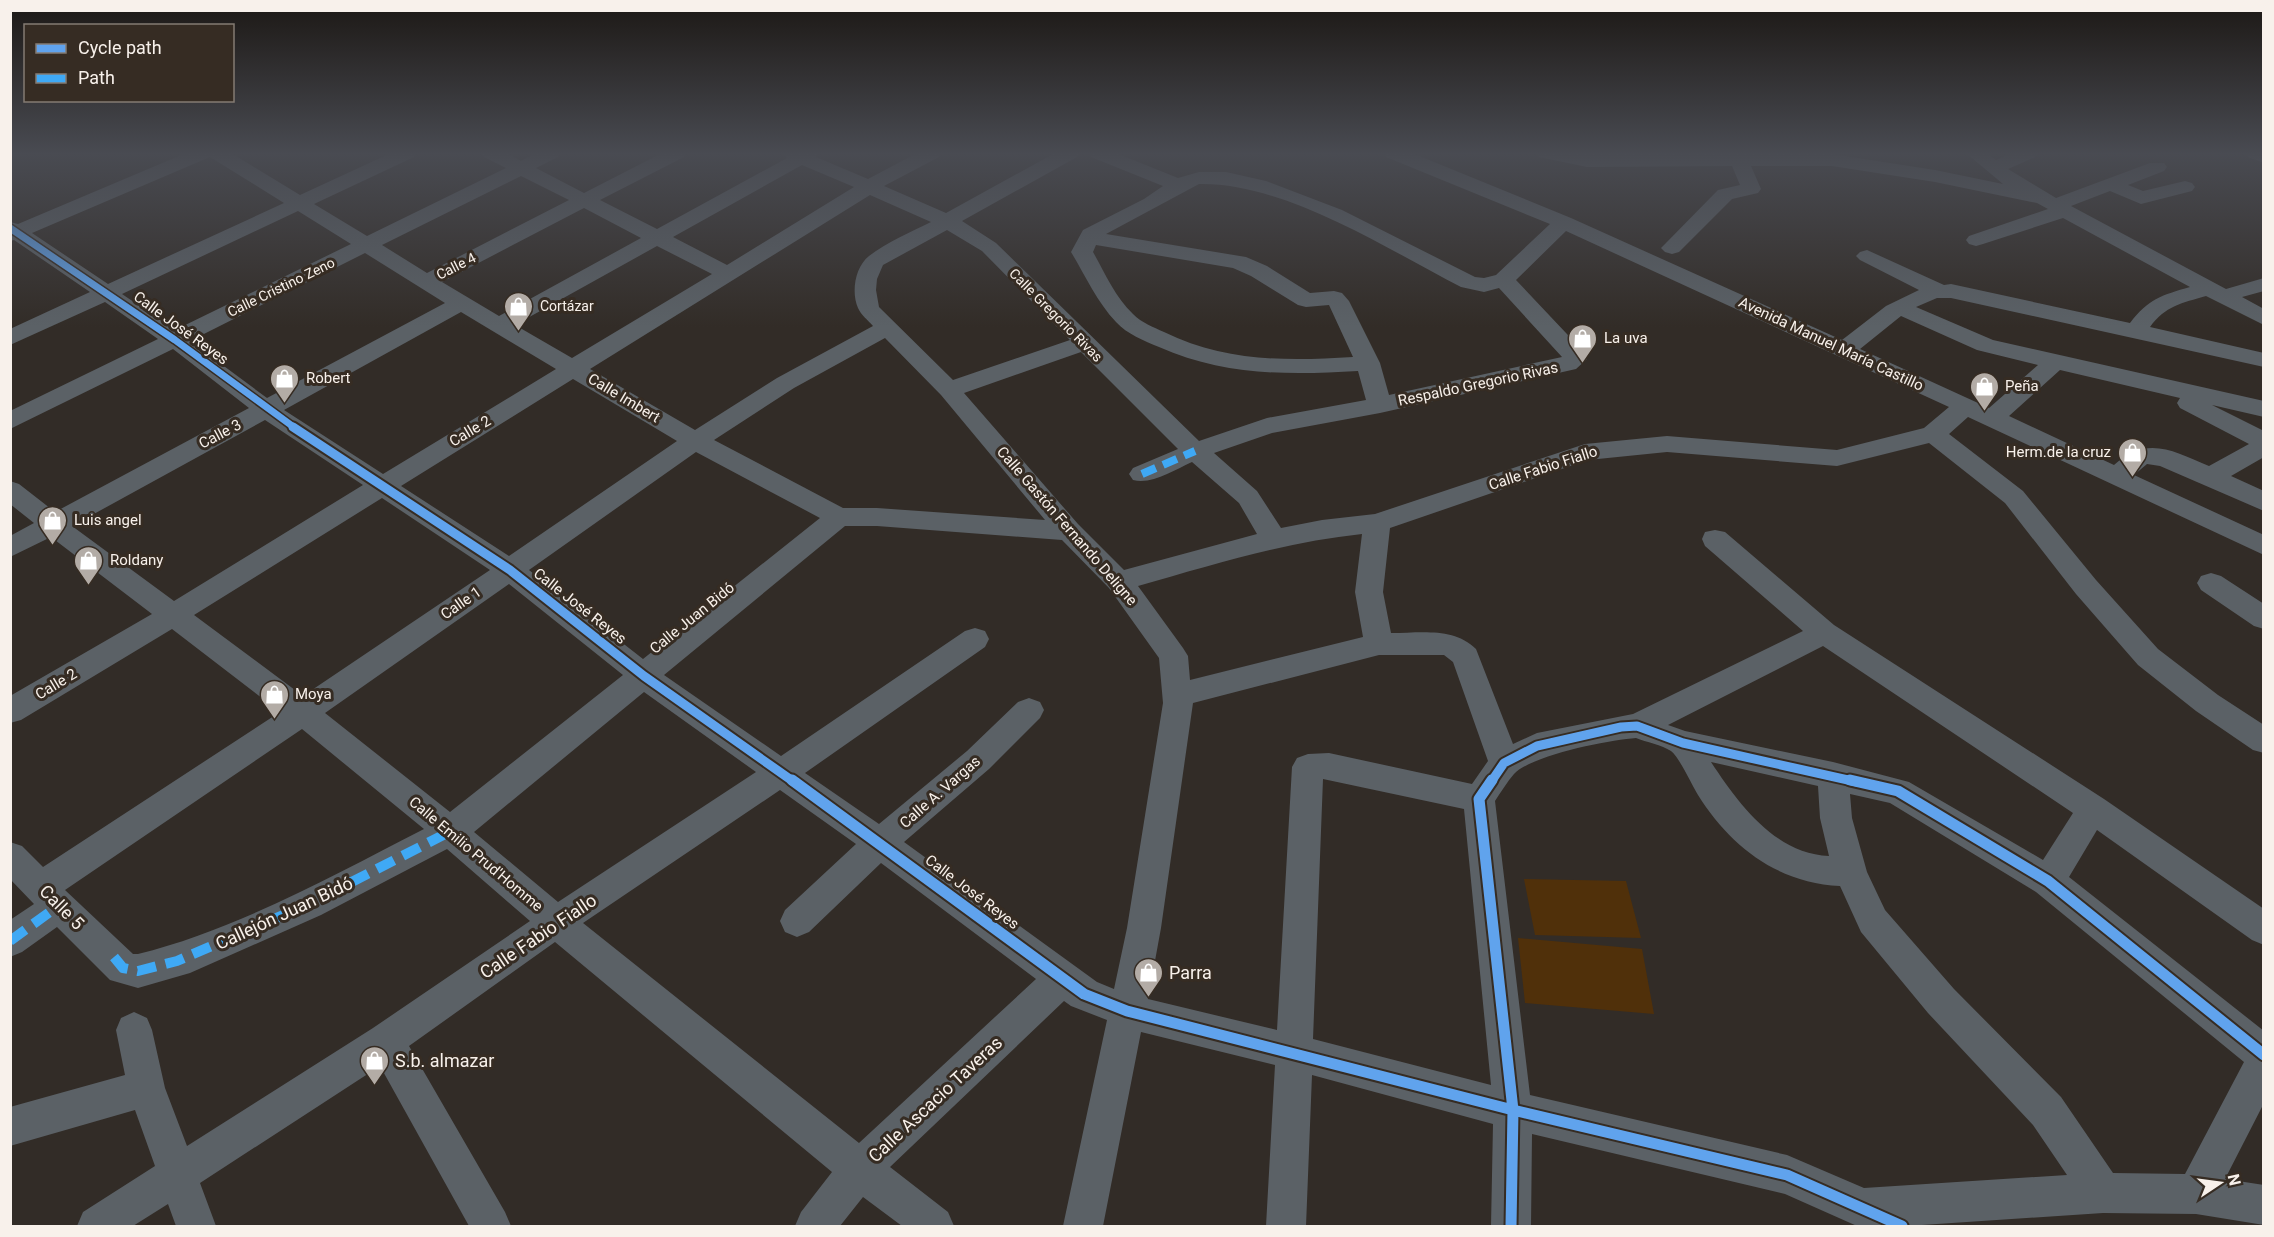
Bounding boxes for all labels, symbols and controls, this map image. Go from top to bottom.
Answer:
legend [24,24,234,102]
text: Cycle path [78,37,162,58]
text: Path [78,67,115,88]
street label: Calle 4 [434,249,479,283]
street label: Calle Cristino Zeno [225,254,337,320]
street label: Calle Gregorio Rivas [1006,265,1106,365]
street label: Calle José Reyes [130,288,232,368]
shop icon: Cortázar [503,290,535,332]
street label: Avenida Manuel María Castillo [1736,293,1926,395]
place label: Cortázar [540,298,594,314]
shop icon: La uva [1567,322,1599,364]
place label: La uva [1604,329,1648,347]
street label: Respaldo Gregorio Rivas [1396,358,1560,410]
shop icon: Robert [269,362,301,404]
place label: Robert [306,369,351,387]
street label: Calle Imbert [585,369,663,427]
shop icon: Peña [1968,370,2000,412]
place label: Peña [2005,377,2039,395]
street label: Calle 2 [446,412,494,450]
street label: Calle 3 [196,415,244,453]
shop icon: Herm.de la cruz [2116,436,2148,478]
street label: Calle Fabio Fiallo [1486,442,1600,494]
street label: Calle Gastón Fernando Deligne [993,443,1141,609]
place label: Herm.de la cruz [2006,443,2111,461]
shop icon: Luis angel [37,504,69,546]
place label: Luis angel [74,511,142,529]
shop icon: Roldany [73,544,105,586]
place label: Roldany [110,551,163,569]
street label: Calle José Reyes [530,564,630,648]
street label: Calle Juan Bidó [646,578,738,658]
street label: Calle 1 [437,583,485,623]
street label: Calle 2 [32,665,80,703]
shop icon: Moya [258,678,290,720]
place label: Moya [295,685,332,703]
street label: Calle A. Vargas [896,752,984,832]
street label: Calle Emilio Prud'Homme [405,793,547,915]
street label: Calle José Reyes [921,851,1023,933]
street label: Callejón Juan Bidó [212,872,356,954]
street label: Calle 5 [35,880,89,934]
street label: Calle Fabio Fiallo [476,889,600,983]
shop icon: Parra [1132,956,1164,998]
place label: Parra [1169,962,1212,983]
street label: Calle Ascacio Taveras [864,1032,1006,1166]
shop icon: S.b. almazar [358,1044,390,1086]
place label: S.b. almazar [395,1050,494,1071]
north arrow [2190,1153,2250,1213]
text: N [2224,1172,2245,1187]

